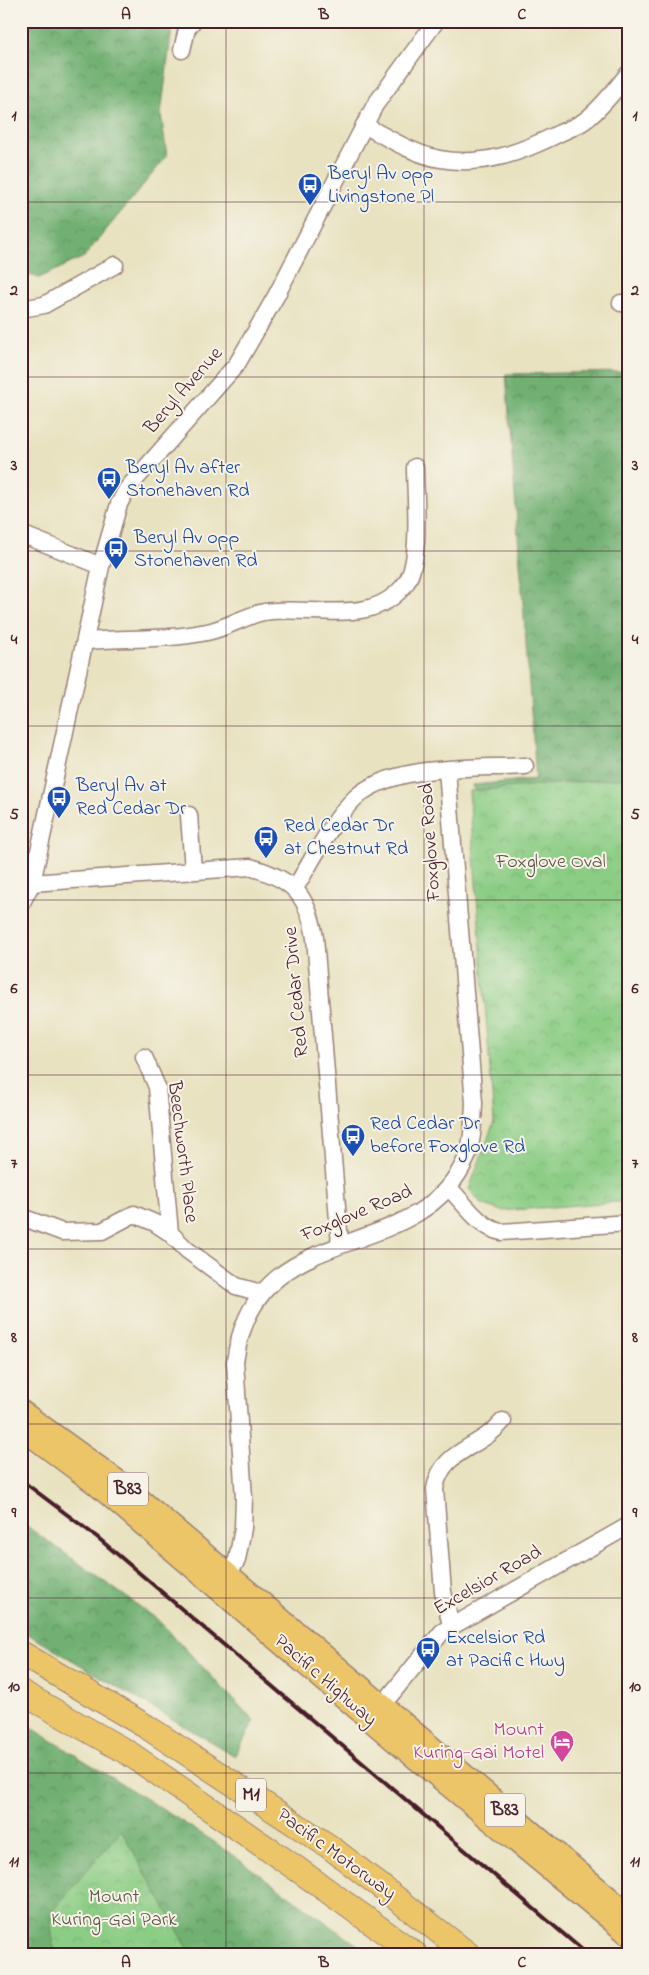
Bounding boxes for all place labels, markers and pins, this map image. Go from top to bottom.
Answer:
place label: Beryl Av opp Livingstone Pl [327,160,434,213]
bus stop icon: Beryl Av opp Livingstone Pl [297,172,323,206]
place label: Beryl Av after Stonehaven Rd [125,454,250,506]
bus stop icon: Beryl Av after Stonehaven Rd [96,466,122,500]
place label: Beryl Av opp Stonehaven Rd [133,524,258,576]
bus stop icon: Beryl Av opp Stonehaven Rd [103,536,129,570]
place label: Beryl Av at Red Cedar Dr [75,772,187,824]
bus stop icon: Beryl Av at Red Cedar Dr [46,785,72,819]
place label: Red Cedar Dr at Chestnut Rd [284,812,408,864]
bus stop icon: Red Cedar Dr at Chestnut Rd [253,825,279,859]
place label: Red Cedar Dr before Foxglove Rd [370,1110,525,1163]
bus stop icon: Red Cedar Dr before Foxglove Rd [340,1123,366,1157]
place label: Excelsior Rd at Pacific Hwy [446,1624,565,1676]
bus stop icon: Excelsior Rd at Pacific Hwy [415,1636,441,1670]
place label: Mount Kuring-Gai Motel [413,1716,544,1769]
hotel icon: Mount Kuring-Gai Motel [549,1729,575,1763]

